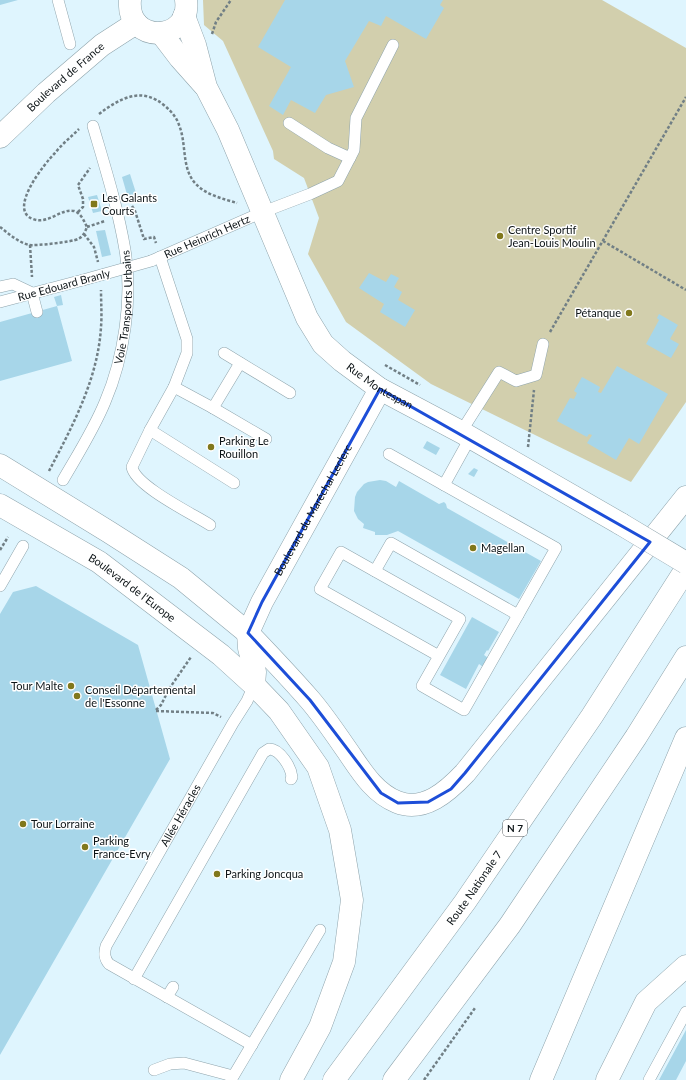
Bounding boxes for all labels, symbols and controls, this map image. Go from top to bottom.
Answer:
street label: Boulevard de France [24,39,107,114]
place label: Les Galants Courts [102,191,157,217]
marker: Les Galants Courts [89,199,99,209]
street label: Rue Heinrich Hertz [162,212,252,261]
place label: Centre Sportif Jean-Louis Moulin [508,223,596,249]
marker: Centre Sportif Jean-Louis Moulin [495,231,505,241]
street label: Voie Transports Urbains [111,249,134,366]
street label: Rue Edouard Branly [16,266,112,303]
place label: Pétanque [575,306,621,319]
marker: Pétanque [624,308,634,318]
street label: Rue Montespan [344,360,415,411]
place label: Parking Le Rouillon [219,434,269,460]
marker: Parking Le Rouillon [206,442,216,452]
street label: Boulevard du Maréchal Leclerc [271,442,354,578]
place label: Magellan [481,541,525,554]
marker: Magellan [468,543,478,553]
street label: Boulevard de l'Europe [86,550,179,624]
place label: Tour Malte [11,679,63,692]
marker: Tour Malte [66,681,76,691]
place label: Conseil Départemental de l'Essonne [85,683,196,709]
marker: Conseil Départemental de l'Essonne [72,691,82,701]
street label: Allée Héracles [157,782,203,848]
place label: Tour Lorraine [31,817,95,830]
marker: Tour Lorraine [18,819,28,829]
road number: N 7 [503,820,527,836]
place label: Parking France-Evry [93,834,151,860]
marker: Parking France-Evry [80,842,90,852]
street label: Route Nationale 7 [444,848,504,927]
place label: Parking Joncqua [225,867,303,880]
marker: Parking Joncqua [212,869,222,879]

